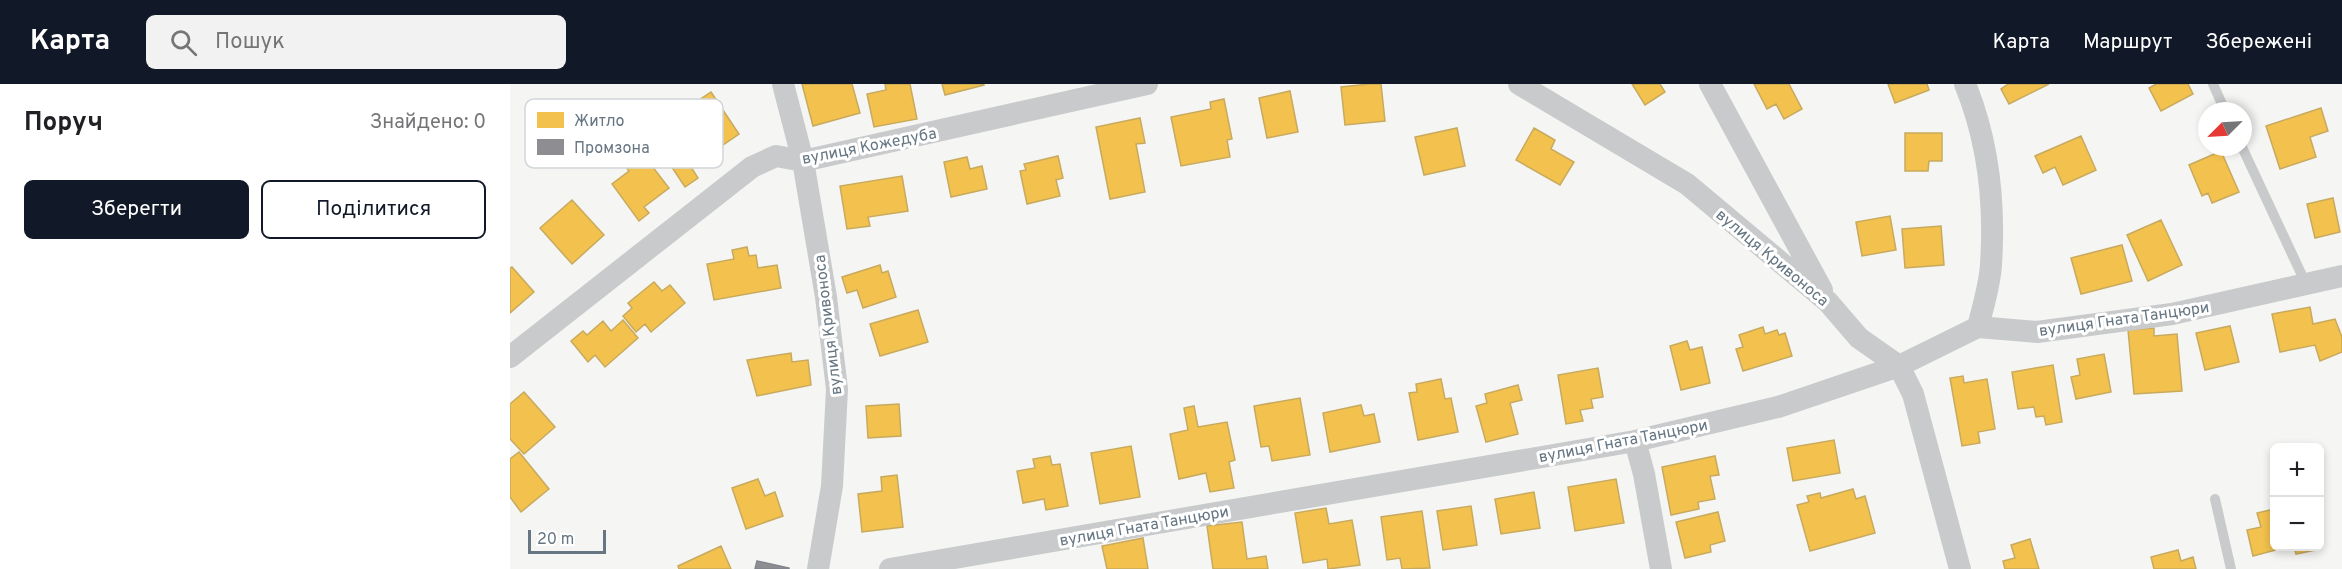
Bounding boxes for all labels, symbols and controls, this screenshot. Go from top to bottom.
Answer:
search box [146,15,566,69]
text: Карта [30,24,110,60]
icon: search [167,26,200,59]
text: Пошук [215,29,285,56]
text: Карта [1993,29,2050,56]
text: Маршрут [2083,29,2172,56]
text: Збережені [2205,29,2312,56]
legend [525,99,723,168]
north arrow [2198,102,2252,156]
text: Поруч [24,107,103,140]
text: Знайдено: 0 [370,110,486,136]
text: Житло [574,112,625,132]
street label: вулиця Кожедуба [800,124,938,170]
text: Промзона [574,139,650,159]
button: Зберегти [24,180,249,239]
button: Поділитися [261,180,486,239]
street label: вулиця Кривоноса [1711,205,1832,312]
street label: вулиця Кривоноса [810,253,848,396]
street label: вулиця Гната Танцюри [2038,298,2211,342]
street label: вулиця Гната Танцюри [1537,416,1710,468]
map controls [2270,443,2324,551]
button: + [2270,443,2324,497]
button: − [2270,497,2324,551]
street label: вулиця Гната Танцюри [1058,502,1231,552]
scale bar [528,527,606,554]
text: 20 m [537,530,574,550]

